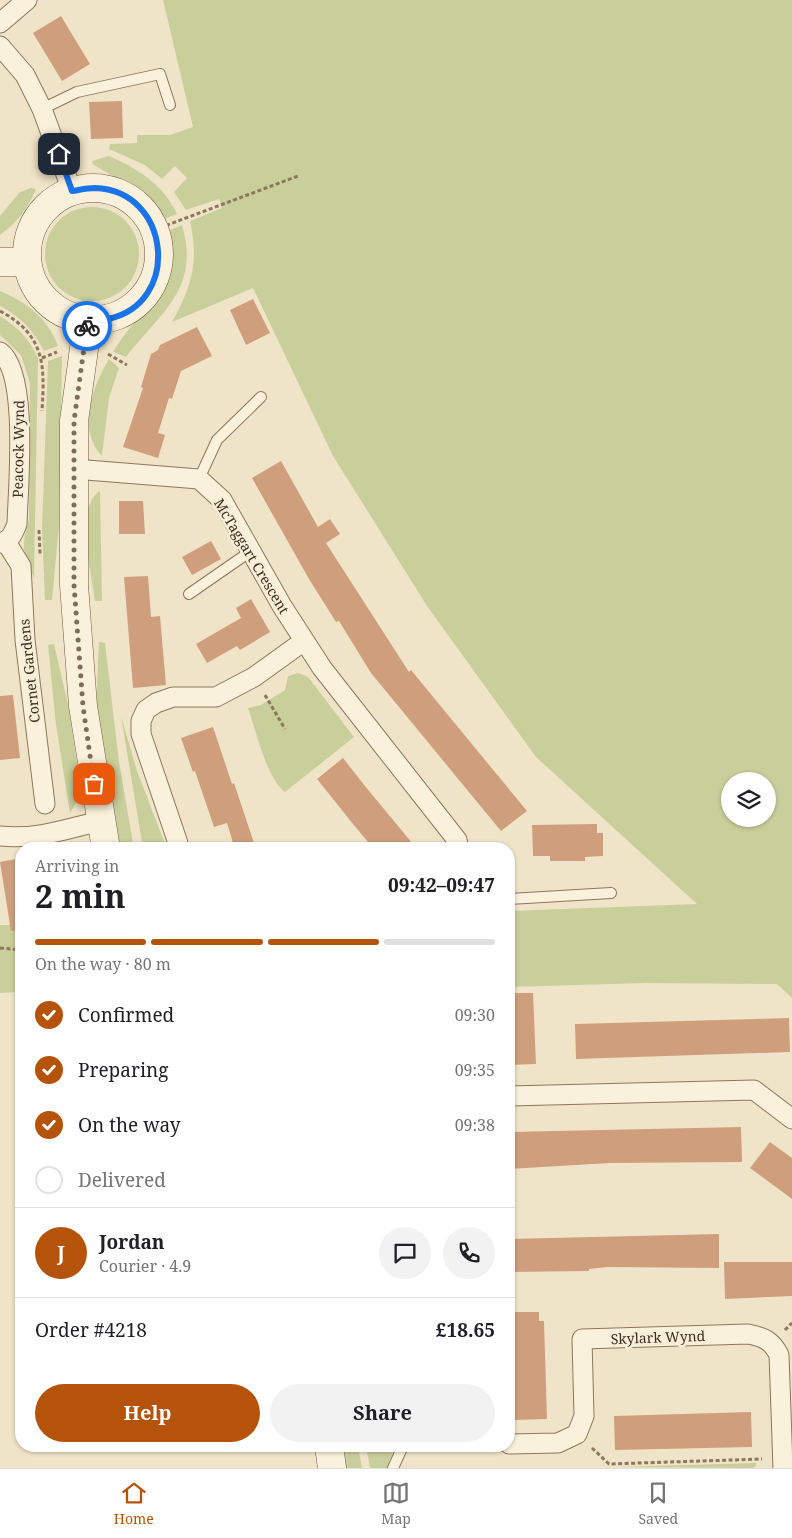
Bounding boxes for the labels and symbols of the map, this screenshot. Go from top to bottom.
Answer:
pin [38,133,80,175]
courier [62,301,112,351]
street label: Peacock Wynd [8,400,28,498]
street label: McTaggart Crescent [210,495,294,617]
street label: Cornet Gardens [14,618,44,724]
pin [73,763,115,805]
street label: Skylark Wynd [610,1326,706,1348]

